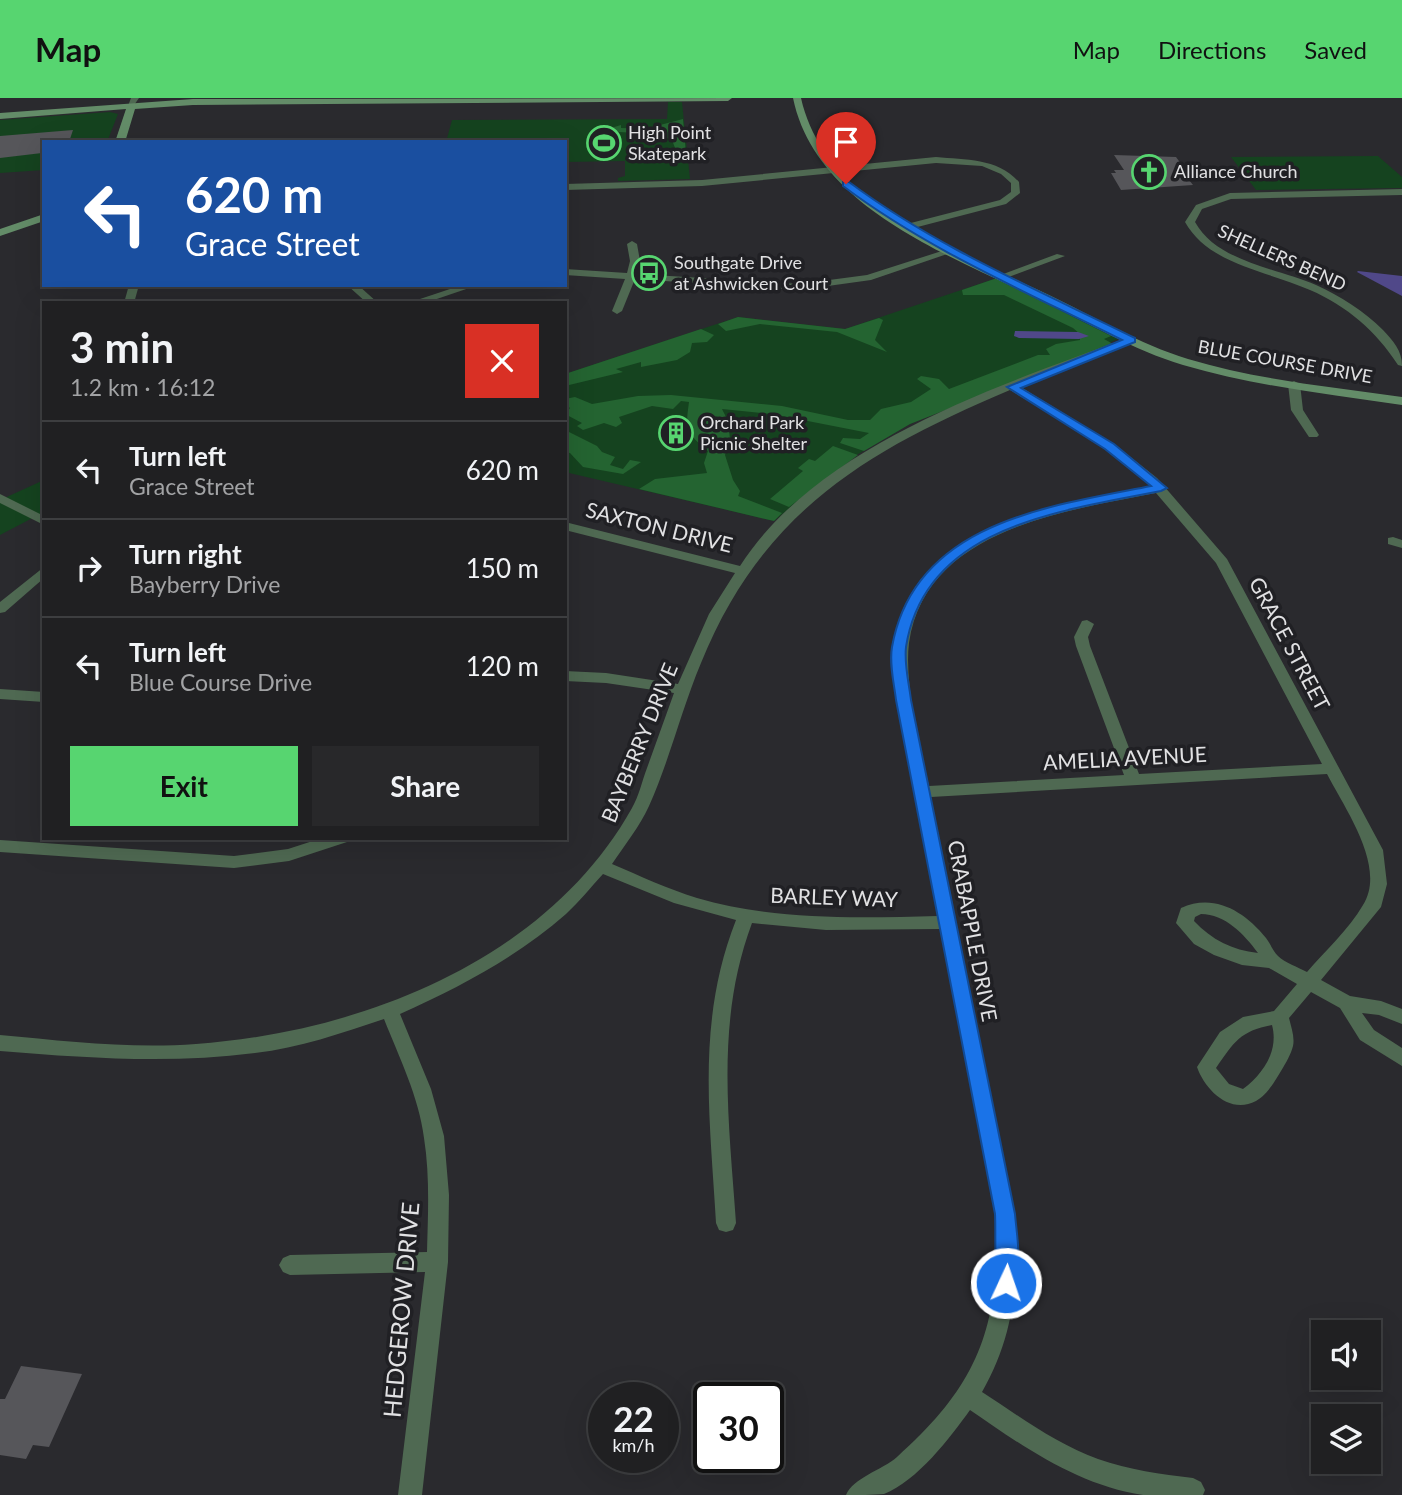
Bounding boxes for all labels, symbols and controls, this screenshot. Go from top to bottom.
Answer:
text: Map [35,29,101,69]
text: Map [1073,35,1120,64]
text: Directions [1158,35,1266,64]
text: Saved [1304,35,1367,64]
pin [816,112,876,184]
place label: High Point Skatepark [628,121,712,164]
icon: arrive [827,123,865,161]
sports icon: High Point Skatepark [585,124,623,162]
church icon: Alliance Church [1130,153,1168,191]
place label: Alliance Church [1174,160,1297,182]
text: 620 m [185,165,323,223]
icon: left [70,168,161,259]
street label: SHELLERS BEND [1215,219,1350,295]
text: Grace Street [185,224,360,263]
place label: Southgate Drive at Ashwicken Court [674,251,829,294]
bus stop icon: Southgate Drive at Ashwicken Court [630,254,668,292]
text: 3 min [70,322,174,372]
button: close [465,324,539,398]
street label: BLUE COURSE DRIVE [1196,335,1374,387]
text: 1.2 km · 16:12 [70,373,215,401]
place label: Orchard Park Picnic Shelter [700,411,808,454]
building icon: Orchard Park Picnic Shelter [657,414,695,452]
text: Turn left [129,440,226,472]
icon: left [70,451,108,489]
text: 620 m [466,454,539,486]
text: Grace Street [129,472,255,500]
street label: SAXTON DRIVE [583,496,735,557]
text: Turn right [129,538,242,570]
icon: right [70,549,108,587]
text: 150 m [466,552,539,584]
text: Bayberry Drive [129,570,280,598]
street label: GRACE STREET [1245,572,1336,715]
text: Turn left [129,636,226,668]
icon: left [70,647,108,685]
text: 120 m [466,650,539,682]
street label: BAYBERRY DRIVE [595,659,682,826]
text: Blue Course Drive [129,668,312,696]
street label: AMELIA AVENUE [1043,741,1207,774]
button: Exit [70,746,298,826]
button: Share [312,746,539,826]
street label: CRABAPPLE DRIVE [944,838,1003,1023]
street label: BARLEY WAY [770,882,899,911]
street label: HEDGEROW DRIVE [377,1201,424,1419]
position arrow [969,1246,1043,1320]
map controls [1311,1320,1381,1474]
button: sound [1311,1320,1381,1390]
speed limit sign: 30 [693,1382,784,1473]
text: 22 [613,1397,654,1439]
button: layers [1311,1404,1381,1474]
text: km/h [612,1434,655,1456]

